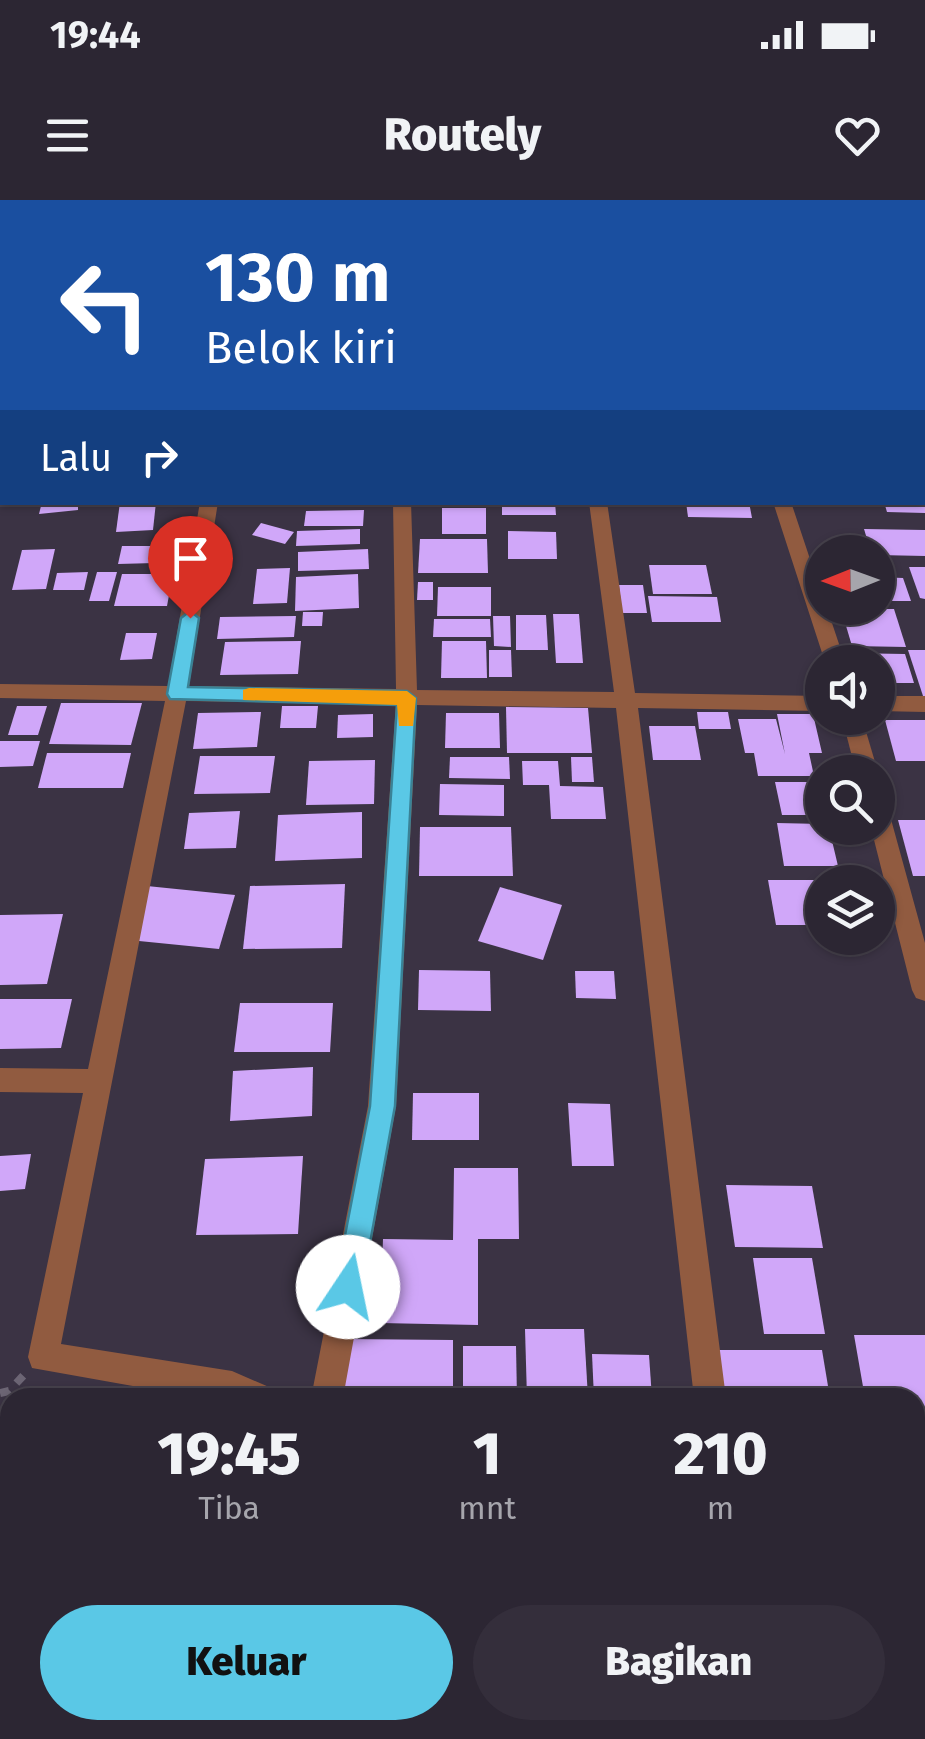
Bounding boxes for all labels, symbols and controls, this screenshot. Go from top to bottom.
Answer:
text: 19:44 [50,12,141,58]
icon: menu [40,108,95,163]
text: Routely [384,108,541,162]
icon: heart [830,108,885,163]
text: 130 m [205,236,391,320]
icon: left [40,240,170,370]
text: Belok kiri [205,321,397,375]
icon: right [132,430,187,485]
text: Lalu [40,435,112,481]
pin [148,516,233,619]
icon: arrive [163,531,218,586]
north arrow [805,535,895,625]
map controls [805,535,895,955]
button: sound [805,645,895,735]
button: search [805,755,895,845]
button: layers [805,865,895,955]
position arrow [296,1235,400,1339]
text: 19:45 [157,1418,301,1490]
text: 1 [473,1418,501,1490]
text: 210 [673,1418,768,1490]
text: Tiba [198,1489,260,1527]
text: mnt [458,1489,516,1527]
text: m [707,1489,734,1527]
button: Keluar [40,1605,453,1720]
button: Bagikan [473,1605,885,1720]

